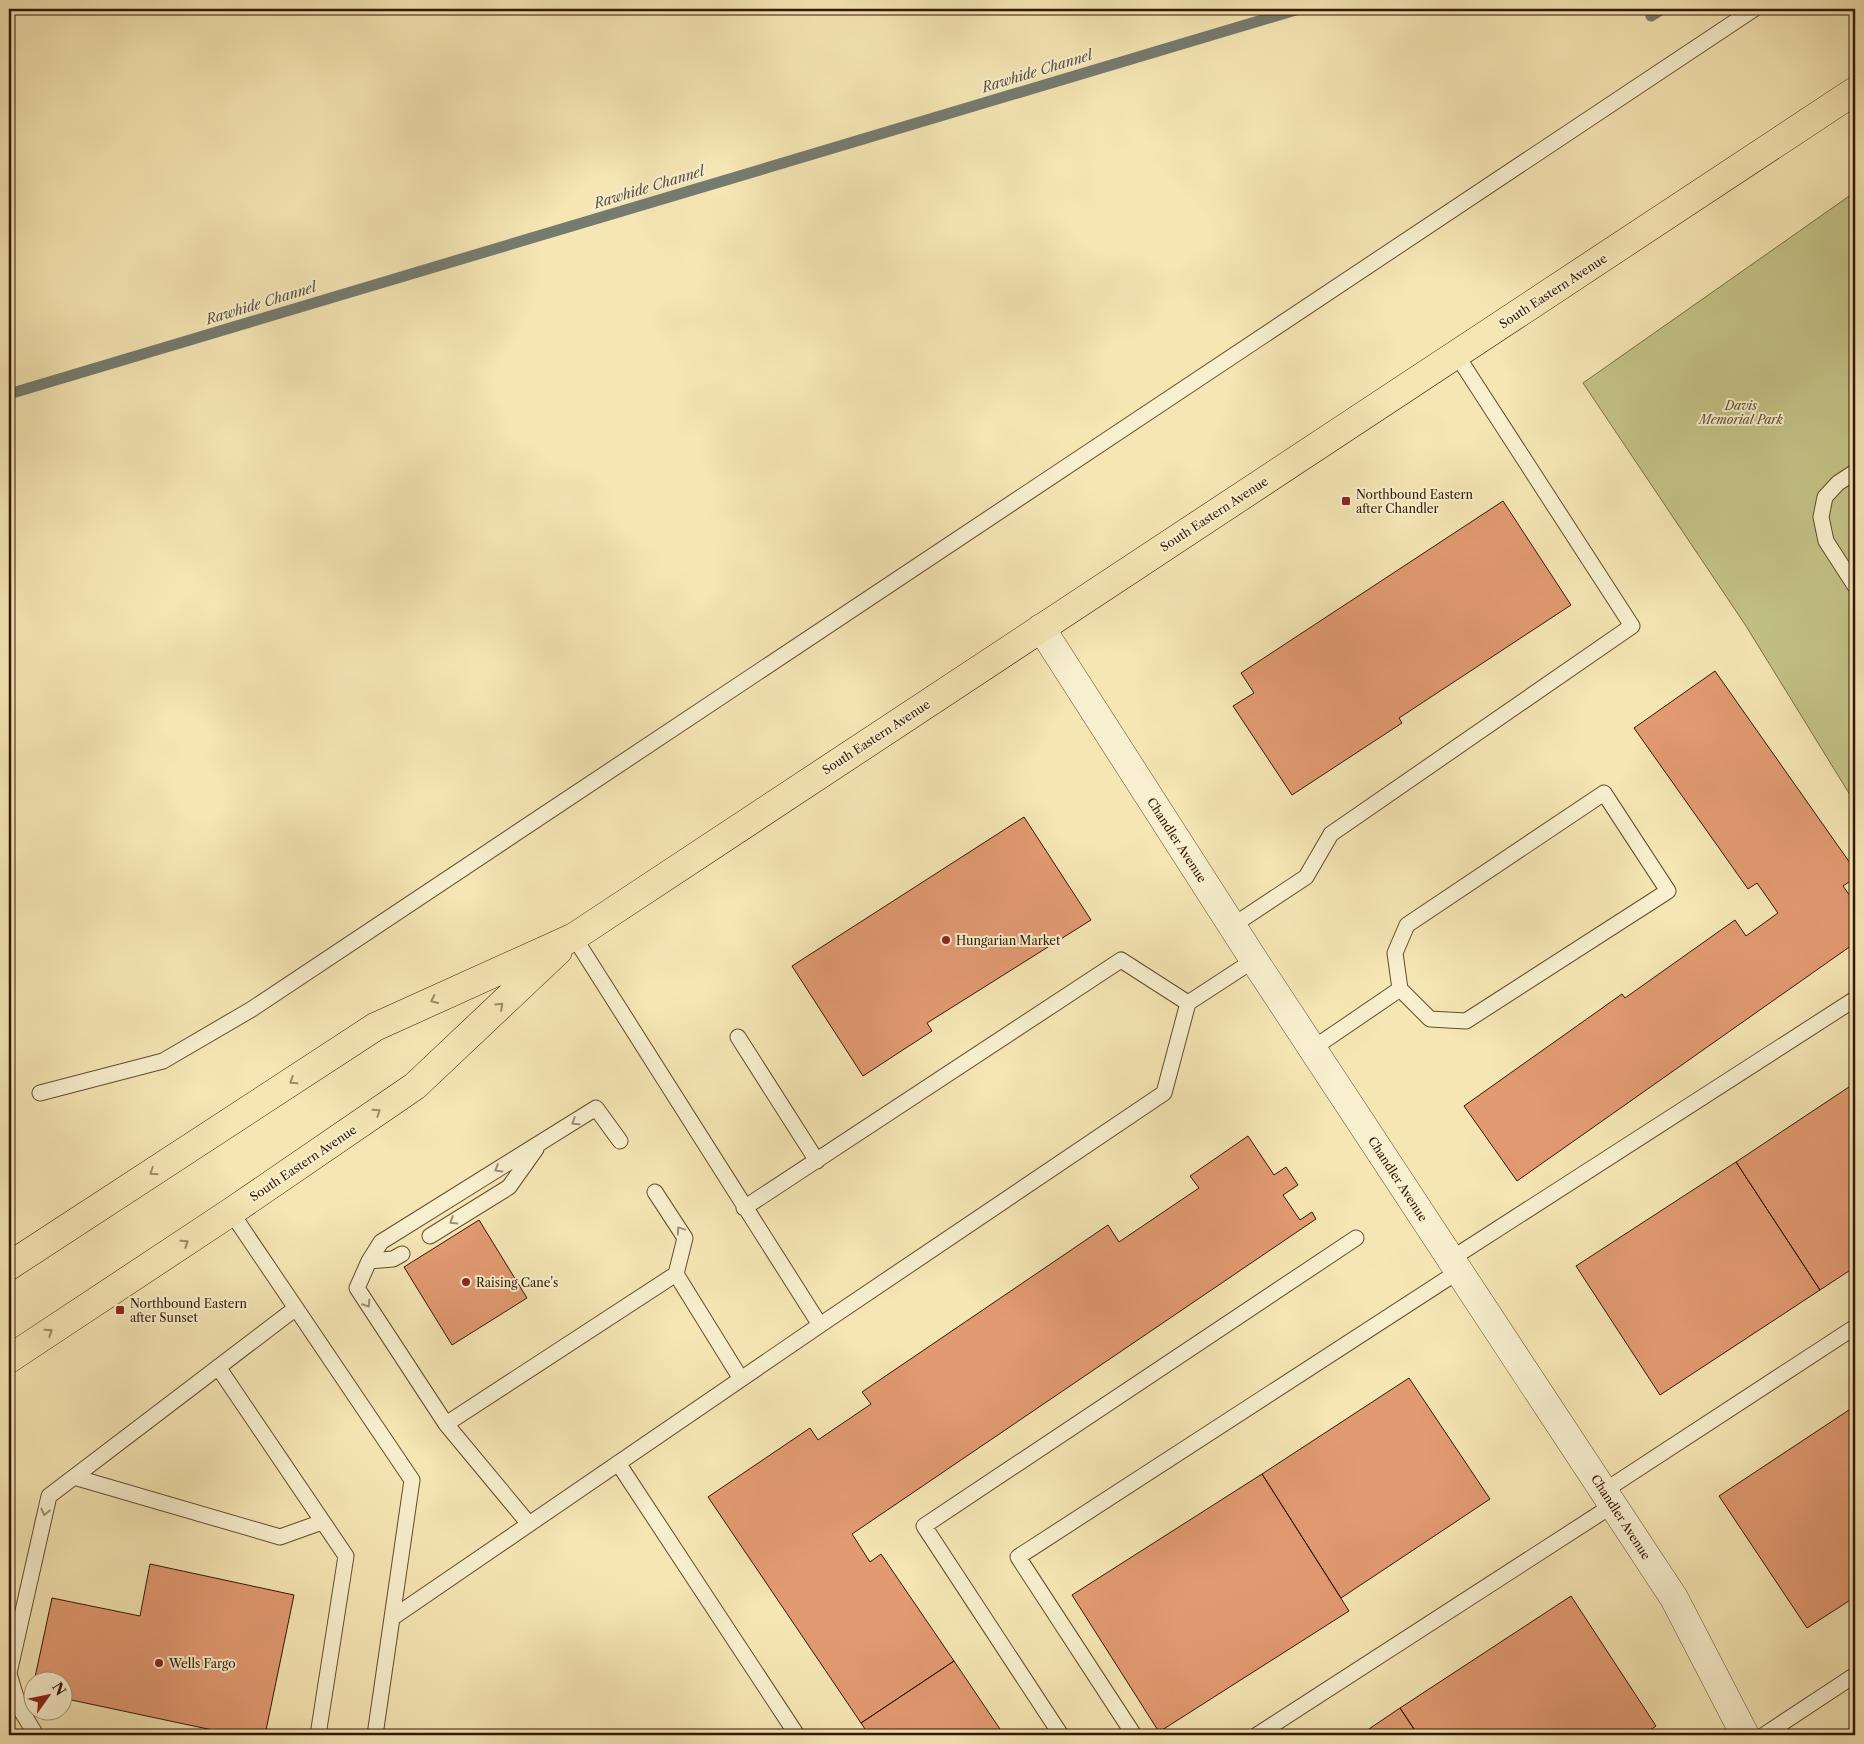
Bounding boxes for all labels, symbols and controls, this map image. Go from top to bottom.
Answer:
water label: Rawhide Channel [979,45,1096,97]
water label: Rawhide Channel [591,161,708,213]
street label: South Eastern Avenue [1496,250,1610,331]
water label: Rawhide Channel [203,277,320,329]
park label: Davis Memorial Park [1697,398,1784,427]
street label: South Eastern Avenue [1157,473,1271,554]
place label: Northbound Eastern after Chandler [1356,487,1474,516]
marker: Northbound Eastern after Chandler [1340,495,1352,507]
street label: South Eastern Avenue [819,696,933,777]
street label: Chandler Avenue [1144,795,1210,886]
place label: Hungarian Market [956,933,1061,948]
marker: Hungarian Market [940,934,952,946]
one-way arrow [430,994,439,1005]
one-way arrow [494,1003,503,1012]
one-way arrow [289,1075,299,1084]
one-way arrow [372,1109,381,1118]
one-way arrow [571,1115,580,1125]
street label: South Eastern Avenue [247,1122,359,1204]
street label: Chandler Avenue [1365,1134,1431,1225]
one-way arrow [495,1163,504,1173]
one-way arrow [150,1166,159,1175]
one-way arrow [450,1215,459,1225]
one-way arrow [677,1227,686,1236]
one-way arrow [179,1240,189,1249]
place label: Raising Cane's [476,1275,558,1290]
marker: Raising Cane's [460,1276,472,1288]
place label: Northbound Eastern after Sunset [130,1296,248,1325]
one-way arrow [361,1298,370,1308]
marker: Northbound Eastern after Sunset [114,1304,126,1316]
one-way arrow [44,1329,53,1338]
street label: Chandler Avenue [1588,1472,1654,1563]
one-way arrow [40,1508,51,1517]
place label: Wells Fargo [168,1656,236,1671]
marker: Wells Fargo [153,1657,165,1669]
north arrow [22,1672,72,1722]
text: N [48,1679,70,1699]

